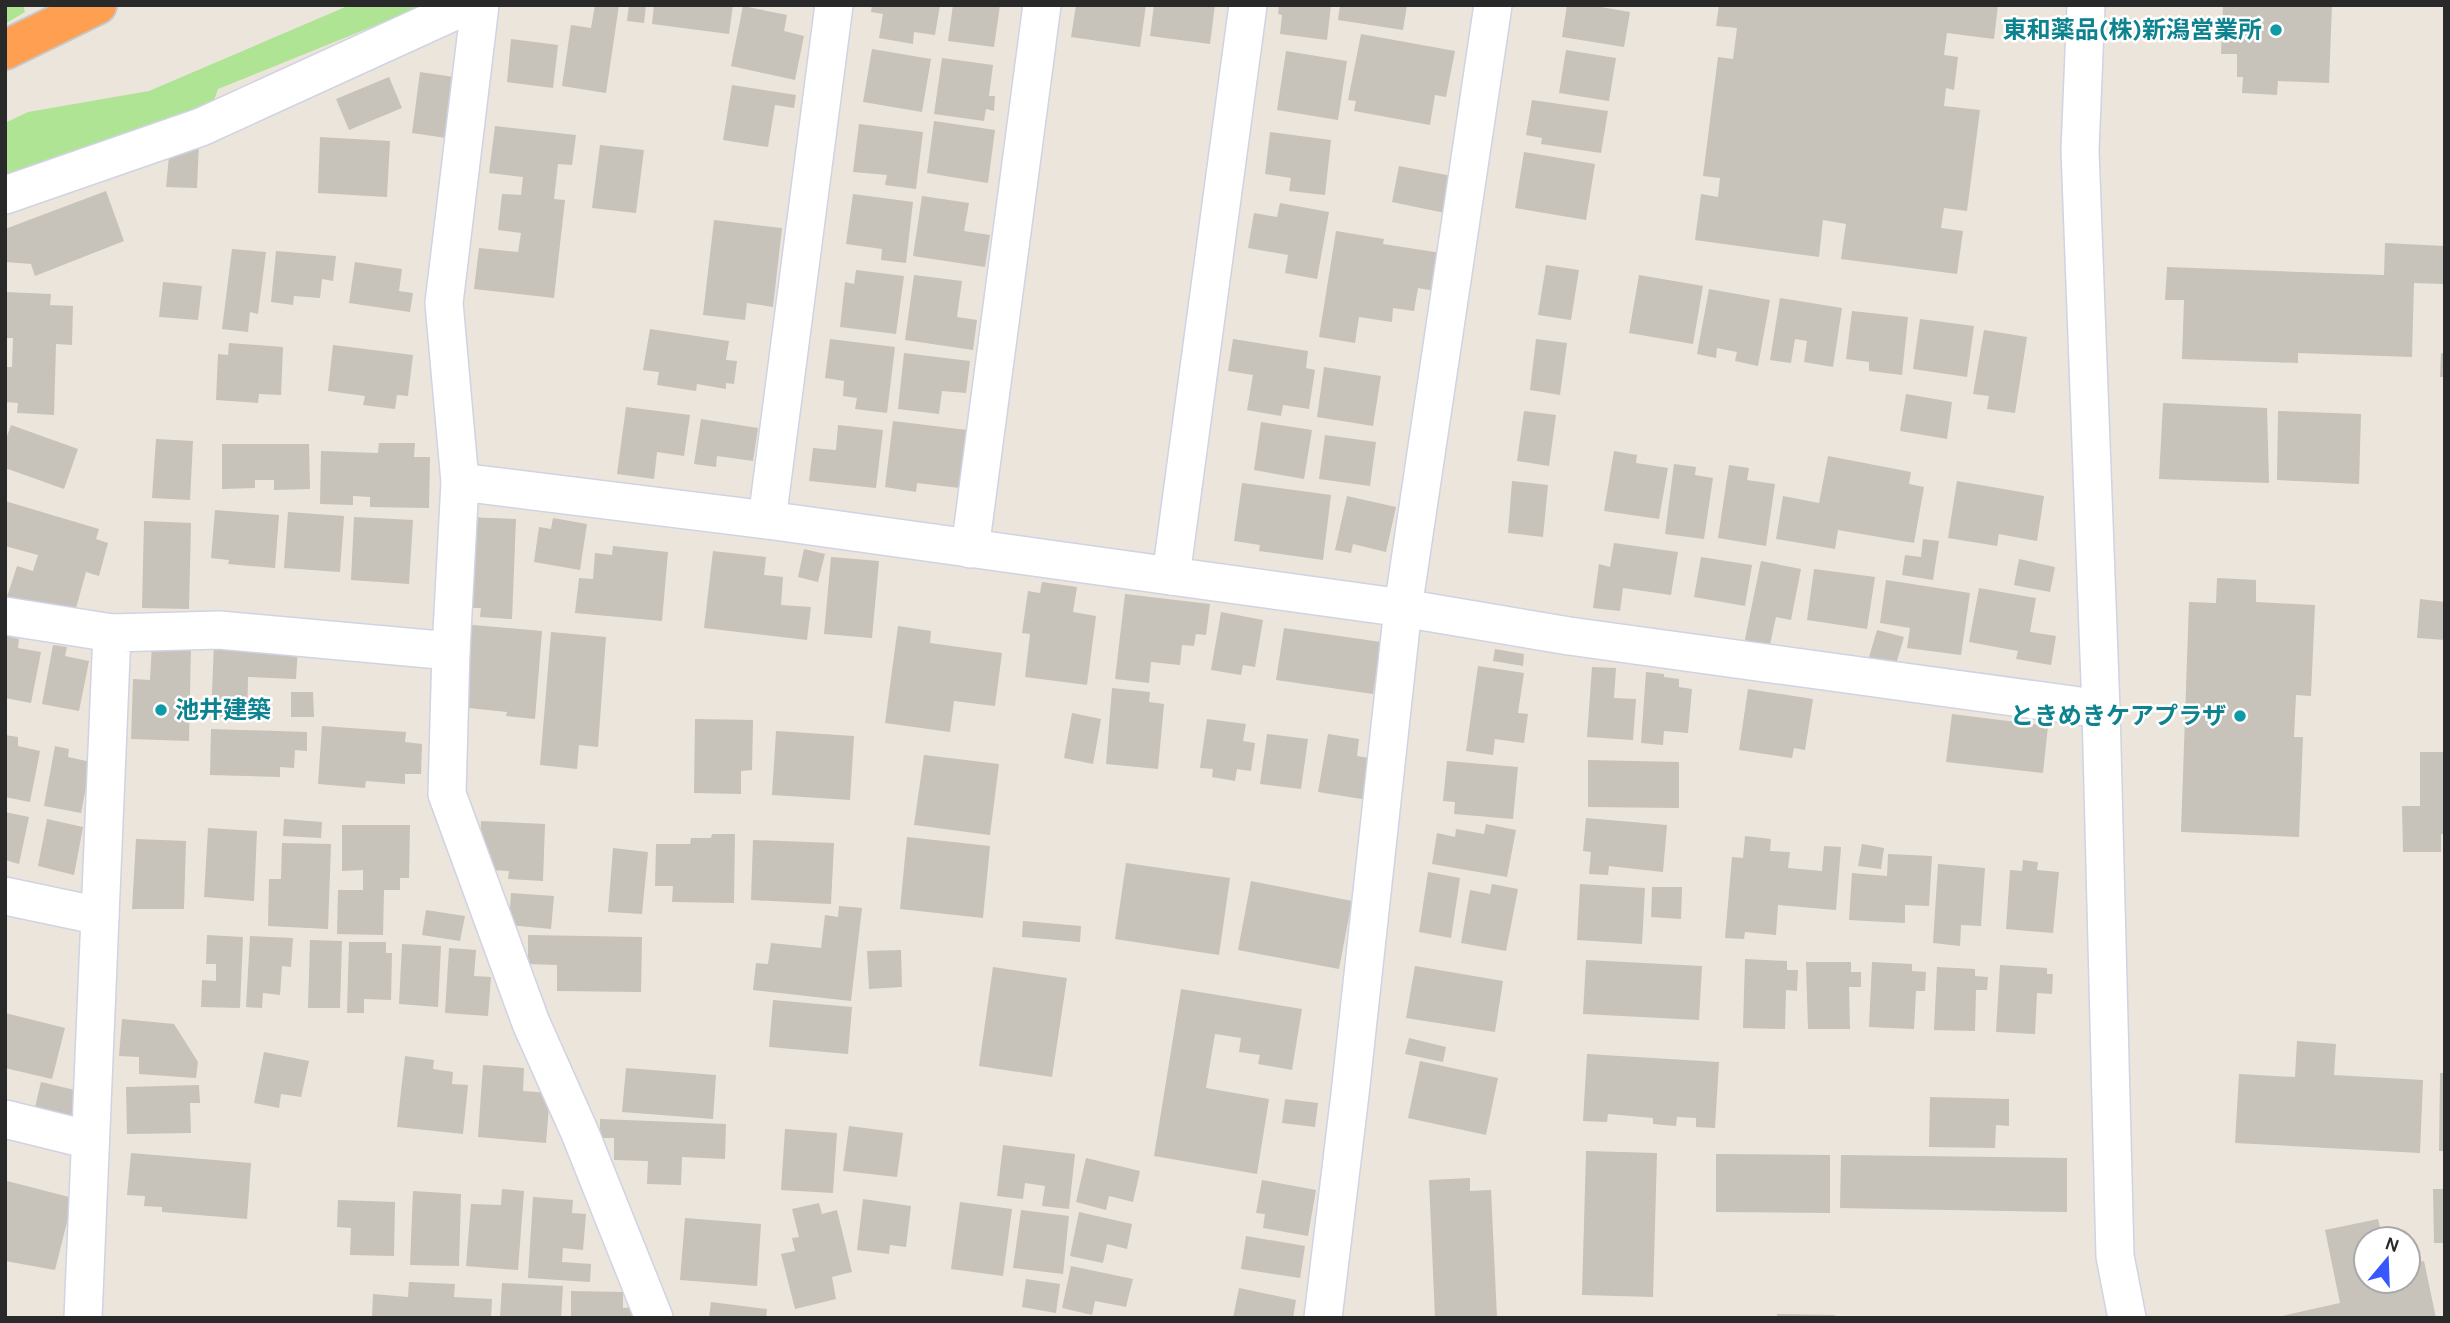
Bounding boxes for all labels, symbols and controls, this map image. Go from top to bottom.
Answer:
place label: 東和薬品(株)新潟営業所 [2003,16,2262,44]
marker: 東和薬品(株)新潟営業所 [2268,22,2284,38]
place label: 池井建築 [175,696,271,724]
marker: 池井建築 [153,702,169,718]
place label: ときめきケアプラザ [2010,702,2226,730]
marker: ときめきケアプラザ [2232,708,2248,724]
north arrow [2352,1225,2422,1295]
text: N [2382,1232,2402,1257]

